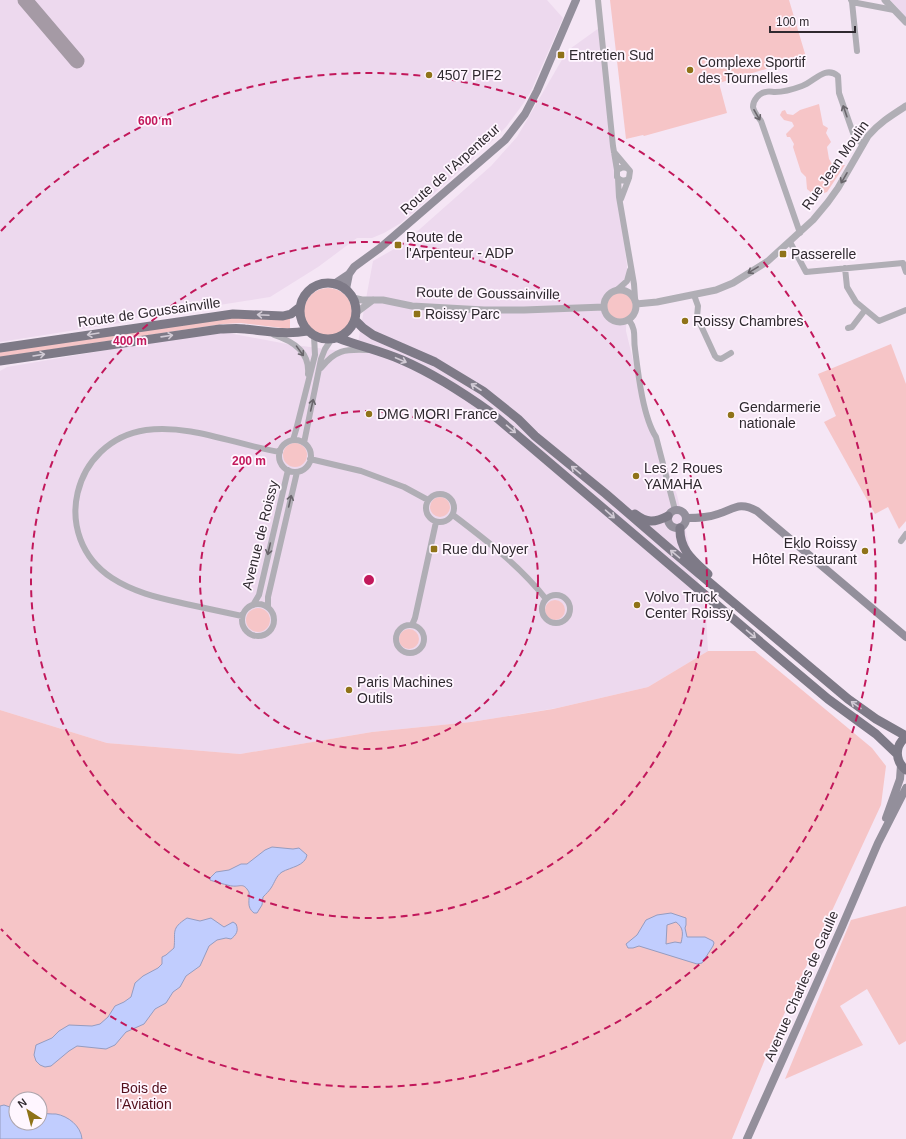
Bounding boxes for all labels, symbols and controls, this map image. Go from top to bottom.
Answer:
scale bar [770,8,855,34]
text: 100 m [776,15,809,29]
place label: Entretien Sud [569,47,654,63]
marker: Entretien Sud [556,50,566,60]
place label: Complexe Sportif des Tournelles [698,54,805,86]
marker: Complexe Sportif des Tournelles [685,65,695,75]
place label: 4507 PIF2 [437,67,502,83]
marker: 4507 PIF2 [424,70,434,80]
one-way arrow [841,105,849,117]
one-way arrow [754,109,762,121]
text: 600 m [138,114,172,128]
street label: Rue Jean Moulin [798,117,872,213]
street label: Route de l'Arpenteur [397,120,503,218]
one-way arrow [839,172,847,184]
place label: Route de l'Arpenteur - ADP [406,229,514,261]
marker: Route de l'Arpenteur - ADP [393,240,403,250]
place label: Passerelle [791,246,857,262]
marker: Passerelle [778,249,788,259]
one-way arrow [748,266,759,274]
street label: Route de Goussainville [416,284,560,302]
street label: Route de Goussainville [77,294,222,330]
place label: Roissy Parc [425,306,500,322]
marker: Roissy Parc [412,309,422,319]
one-way arrow [257,311,270,319]
place label: Roissy Chambres [693,313,803,329]
marker: Roissy Chambres [680,316,690,326]
one-way arrow [87,330,100,338]
one-way arrow [160,332,173,340]
text: 400 m [113,334,147,348]
one-way arrow [296,345,304,356]
one-way arrow [32,351,45,359]
one-way arrow [395,357,407,364]
one-way arrow [471,383,482,391]
one-way arrow [308,399,316,412]
place label: Gendarmerie nationale [739,399,821,431]
place label: DMG MORI France [377,406,498,422]
marker: DMG MORI France [364,409,374,419]
marker: Gendarmerie nationale [726,410,736,420]
one-way arrow [505,425,516,434]
text: 200 m [232,454,266,468]
place label: Les 2 Roues YAMAHA [644,460,723,492]
one-way arrow [571,465,582,474]
marker: Les 2 Roues YAMAHA [631,471,641,481]
street label: Avenue de Roissy [239,478,281,592]
one-way arrow [286,495,294,508]
one-way arrow [604,509,615,518]
place label: Eklo Roissy Hôtel Restaurant [752,535,857,567]
place label: Rue du Noyer [442,541,529,557]
one-way arrow [265,542,273,555]
marker: Rue du Noyer [429,544,439,554]
marker: Eklo Roissy Hôtel Restaurant [860,546,870,556]
one-way arrow [670,550,681,559]
centre of rings [362,573,376,587]
place label: Volvo Truck Center Roissy [645,589,733,621]
marker: Volvo Truck Center Roissy [632,600,642,610]
one-way arrow [746,630,756,639]
place label: Paris Machines Outils [357,674,453,706]
marker: Paris Machines Outils [344,685,354,695]
one-way arrow [851,701,862,709]
street label: Avenue Charles de Gaulle [761,908,842,1064]
park label: Bois de l'Aviation [116,1080,172,1112]
north arrow [8,1091,48,1131]
text: N [15,1096,29,1110]

